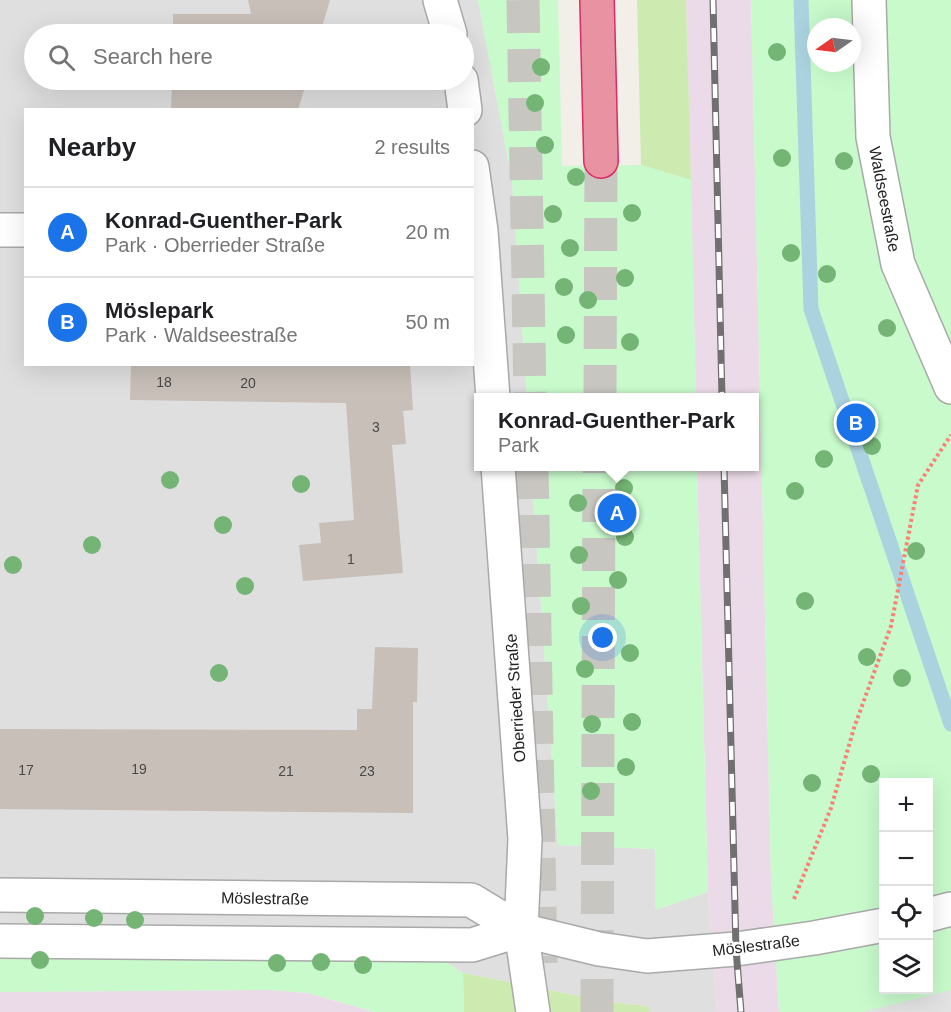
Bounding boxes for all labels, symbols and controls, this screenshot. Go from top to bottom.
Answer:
north arrow [807,18,861,72]
search box [24,24,474,90]
icon: search [45,41,78,74]
text: Search here [93,44,213,69]
text: Nearby [48,132,136,162]
text: 2 results [374,136,450,158]
street label: Waldseestraße [866,145,903,253]
text: Konrad-Guenther-Park [105,208,342,233]
text: A [60,221,75,243]
text: 20 m [406,221,450,243]
text: Park · Oberrieder Straße [105,234,325,256]
text: Möslepark [105,298,214,323]
text: B [60,311,75,333]
text: 50 m [406,311,450,333]
text: Park · Waldseestraße [105,324,298,346]
house number: 18 [156,374,172,390]
house number: 20 [240,375,256,391]
popup [474,393,759,471]
pin: B [836,400,876,446]
text: Konrad-Guenther-Park [498,408,735,433]
house number: 3 [372,419,380,435]
text: Park [498,434,539,456]
pin: A [598,490,636,536]
house number: 1 [347,551,355,567]
your location [588,623,617,652]
street label: Oberrieder Straße [503,633,528,763]
house number: 19 [131,761,147,777]
house number: 17 [18,762,34,778]
house number: 21 [278,763,294,779]
house number: 23 [359,763,375,779]
map controls [879,778,933,994]
button: + [879,778,933,832]
button: − [879,832,933,886]
button: locate [879,886,933,940]
street label: Möslestraße [221,889,309,908]
street label: Möslestraße [711,932,801,959]
button: layers [879,940,933,994]

